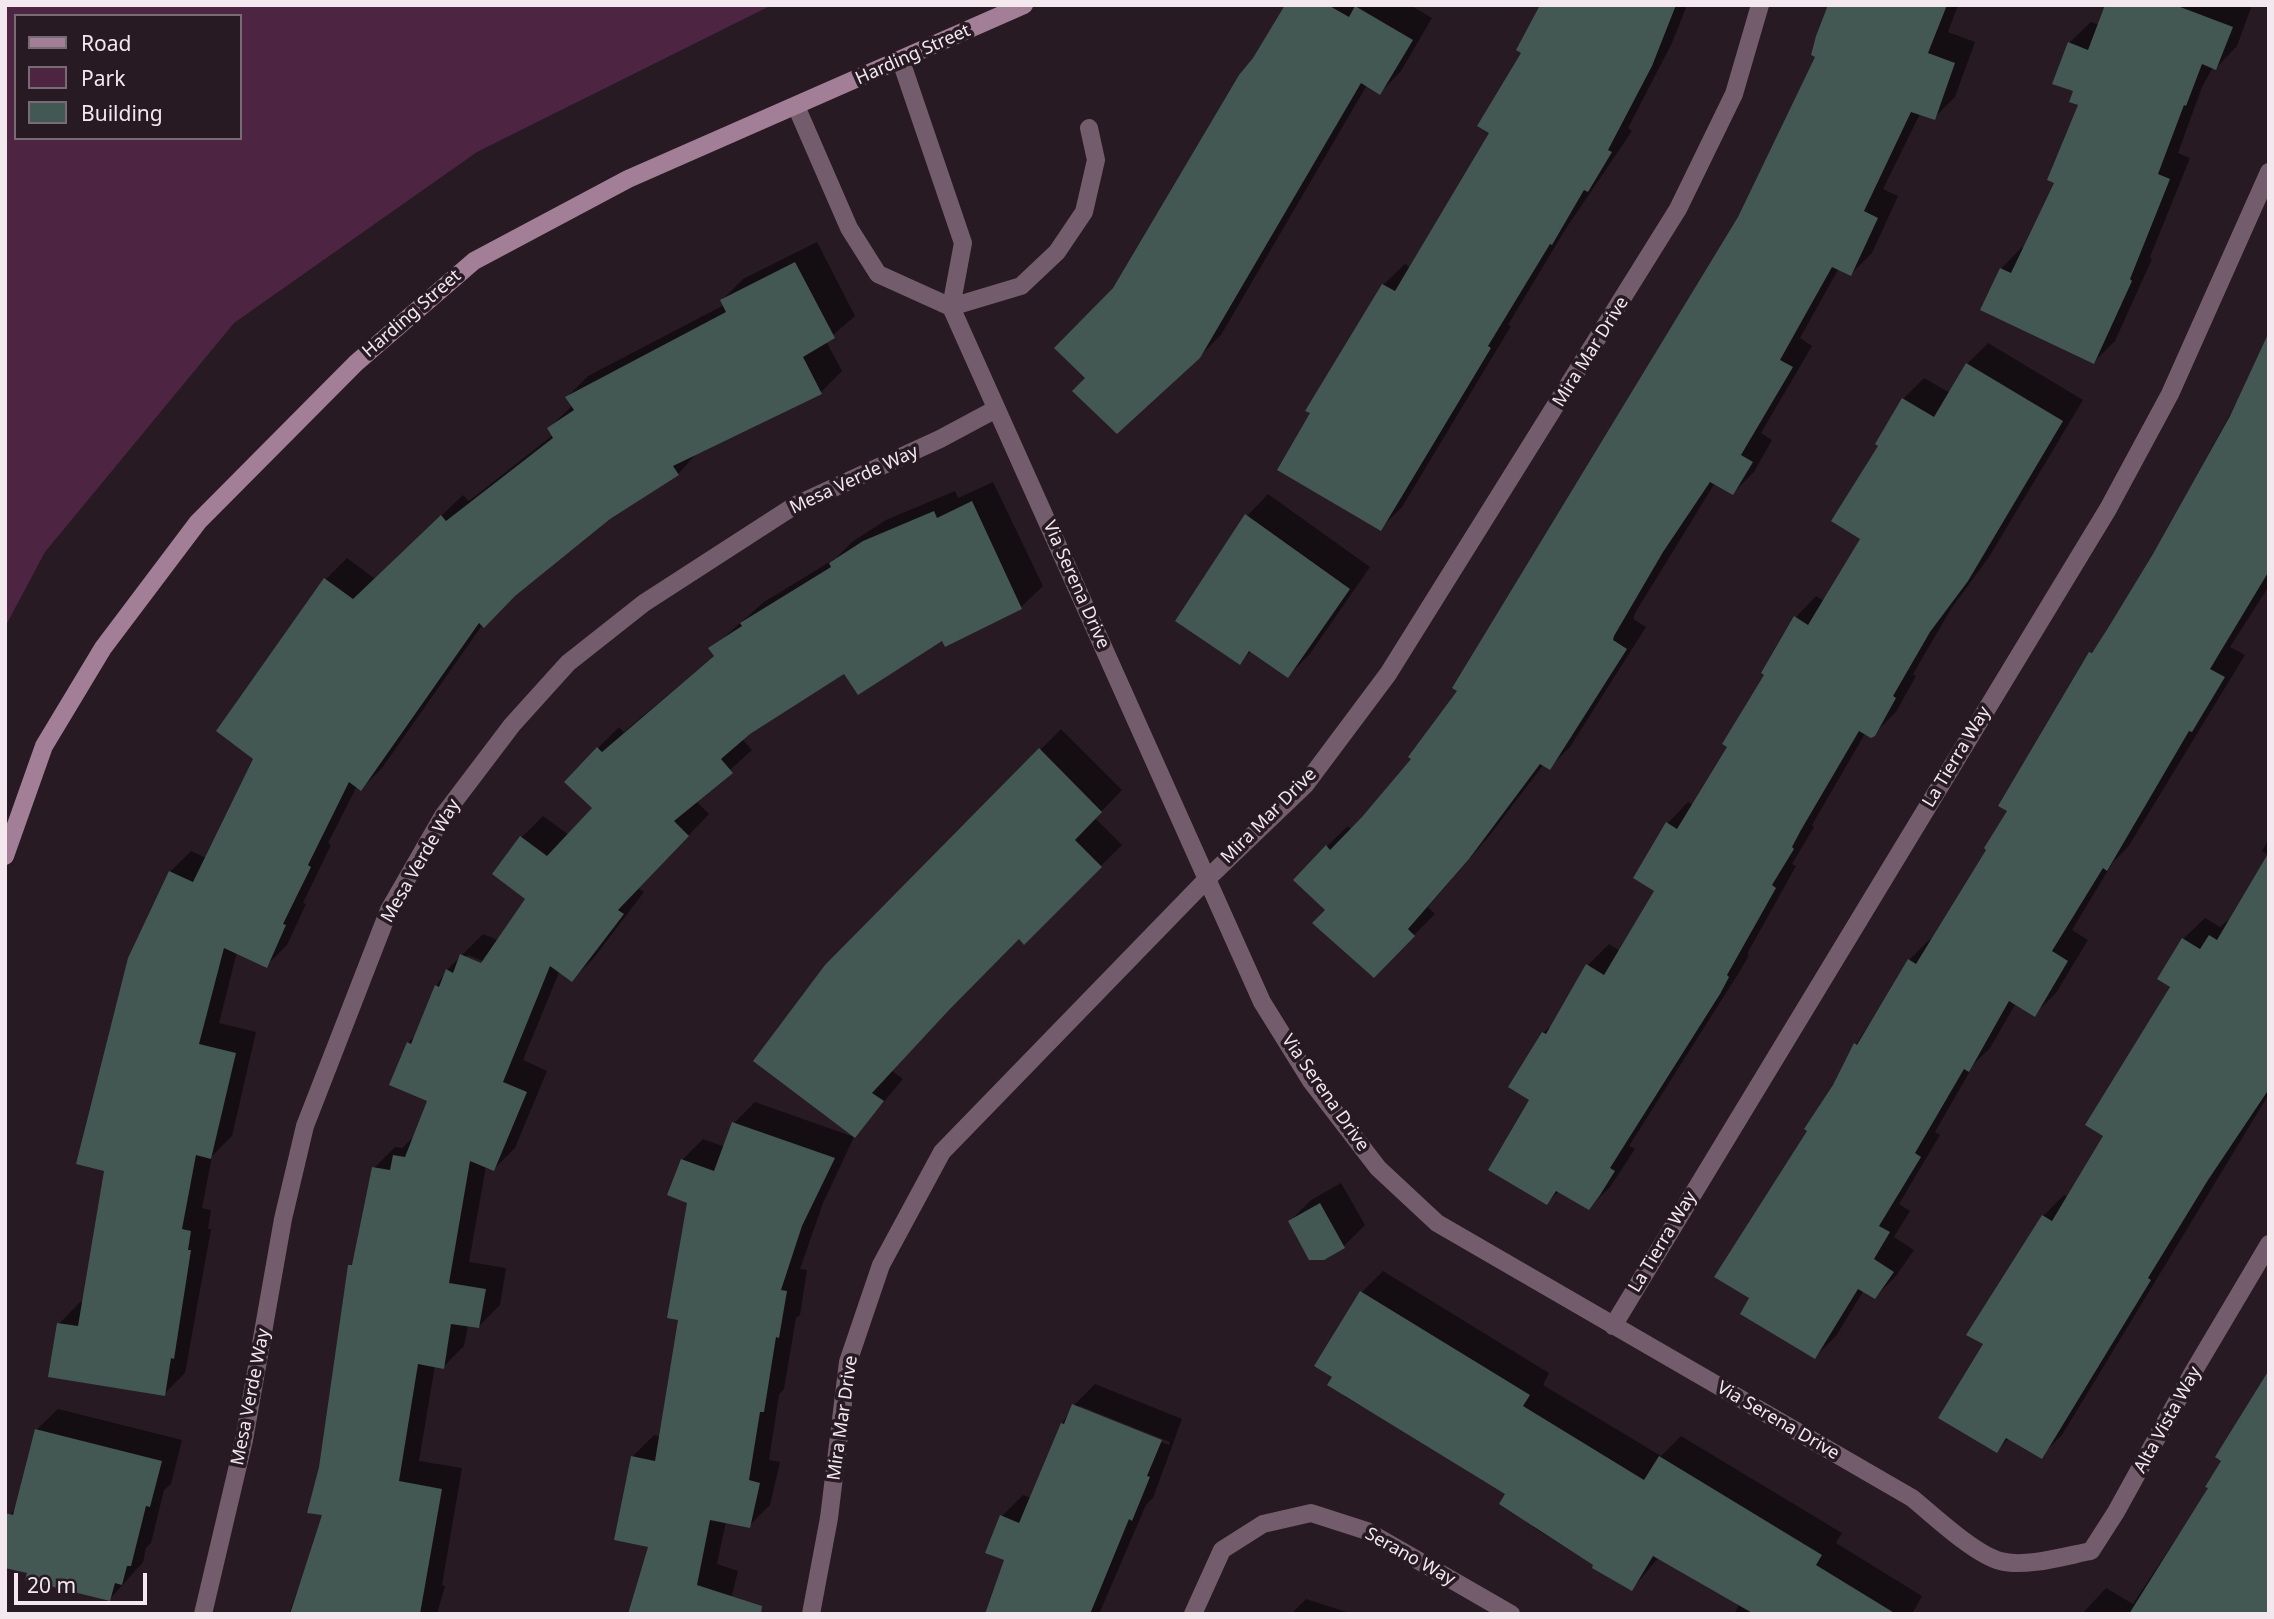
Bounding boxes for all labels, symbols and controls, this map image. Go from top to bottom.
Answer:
legend [14,14,242,140]
street label: Harding Street [852,20,974,90]
text: Road [81,29,131,57]
text: Park [81,64,125,92]
text: Building [81,99,163,127]
street label: Harding Street [358,265,466,363]
street label: Mira Mar Drive [1548,293,1634,411]
street label: Mesa Verde Way [786,441,922,519]
street label: Via Serena Drive [1038,518,1114,652]
street label: La Tierra Way [1918,703,1996,811]
street label: Mira Mar Drive [1217,764,1321,868]
street label: Mesa Verde Way [377,795,465,927]
street label: Via Serena Drive [1277,1030,1373,1156]
street label: La Tierra Way [1624,1188,1702,1296]
street label: Mesa Verde Way [227,1327,275,1467]
street label: Mira Mar Drive [824,1354,862,1482]
street label: Alta Vista Way [2130,1363,2206,1477]
street label: Via Serena Drive [1713,1377,1843,1465]
street label: Serano Way [1361,1523,1459,1591]
scale bar [18,1560,150,1604]
text: 20 m [27,1571,76,1599]

